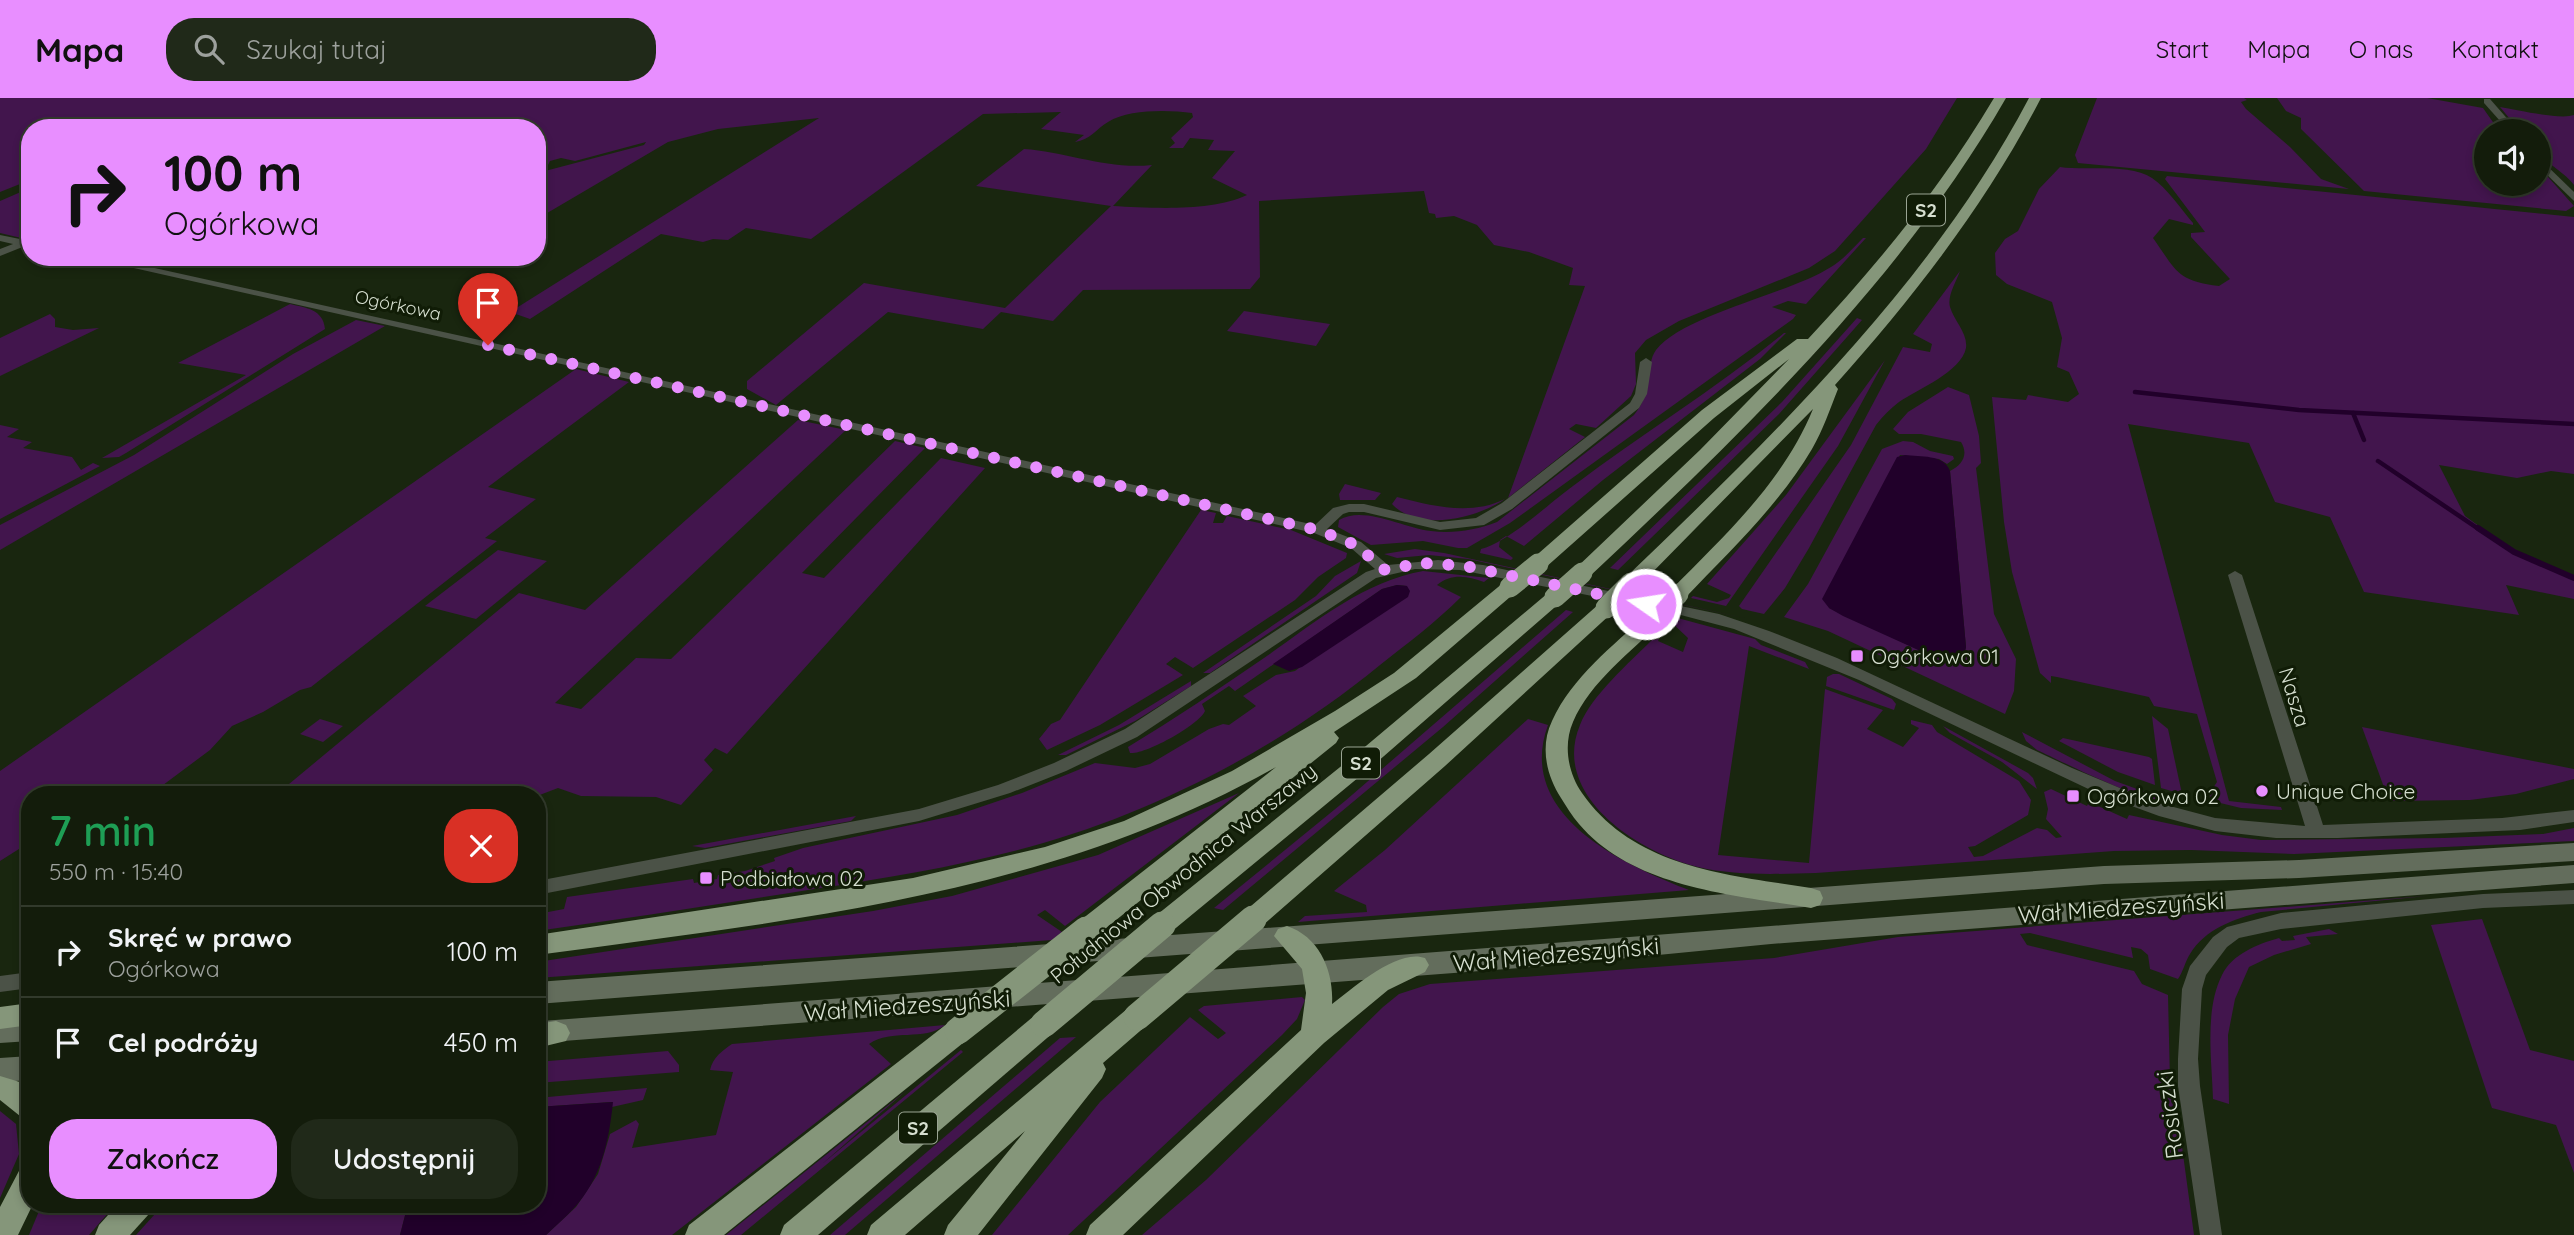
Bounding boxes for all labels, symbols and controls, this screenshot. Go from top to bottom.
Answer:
search box [166,18,656,81]
text: Mapa [35,29,124,70]
icon: search [190,30,228,68]
text: Szukaj tutaj [246,33,387,66]
text: Start [2156,34,2209,64]
text: Mapa [2247,34,2311,64]
text: O nas [2349,34,2413,64]
text: Kontakt [2451,34,2539,64]
map controls [2474,119,2551,196]
button: sound [2474,119,2551,196]
text: 100 m [164,142,302,203]
icon: right [49,147,140,238]
road number: S2 [1907,194,1945,226]
text: Ogórkowa [164,203,319,243]
pin [458,273,518,345]
icon: arrive [469,284,507,322]
street label: Ogórkowa [353,285,443,325]
position arrow [1609,567,1683,641]
place label: Ogórkowa 01 [1871,643,1999,669]
marker: Ogórkowa 01 [1849,648,1865,664]
street label: Nasza [2274,664,2316,730]
road number: S2 [1342,748,1380,778]
street label: Południowa Obwodnica Warszawy [1045,757,1321,989]
place label: Unique Choice [2276,778,2415,804]
place label: Ogórkowa 02 [2087,783,2219,809]
marker: Unique Choice [2254,783,2270,799]
marker: Ogórkowa 02 [2065,788,2081,804]
text: 7 min [49,804,156,857]
button: close [444,809,518,883]
text: 550 m · 15:40 [49,857,183,886]
place label: Podbiałowa 02 [720,865,864,891]
marker: Podbiałowa 02 [698,870,714,886]
street label: Wał Miedzeszyński [2017,885,2225,929]
text: Skręć w prawo [108,921,292,954]
street label: Wał Miedzeszyński [1452,930,1660,978]
icon: right [49,933,87,971]
text: 100 m [447,935,518,968]
text: Ogórkowa [108,954,220,983]
street label: Wał Miedzeszyński [803,983,1011,1027]
icon: arrive [49,1024,87,1062]
text: Cel podróży [108,1026,258,1059]
text: 450 m [444,1026,518,1059]
street label: Rosiczki [2149,1069,2189,1161]
road number: S2 [899,1112,937,1144]
button: Zakończ [49,1119,277,1199]
button: Udostępnij [291,1119,518,1199]

